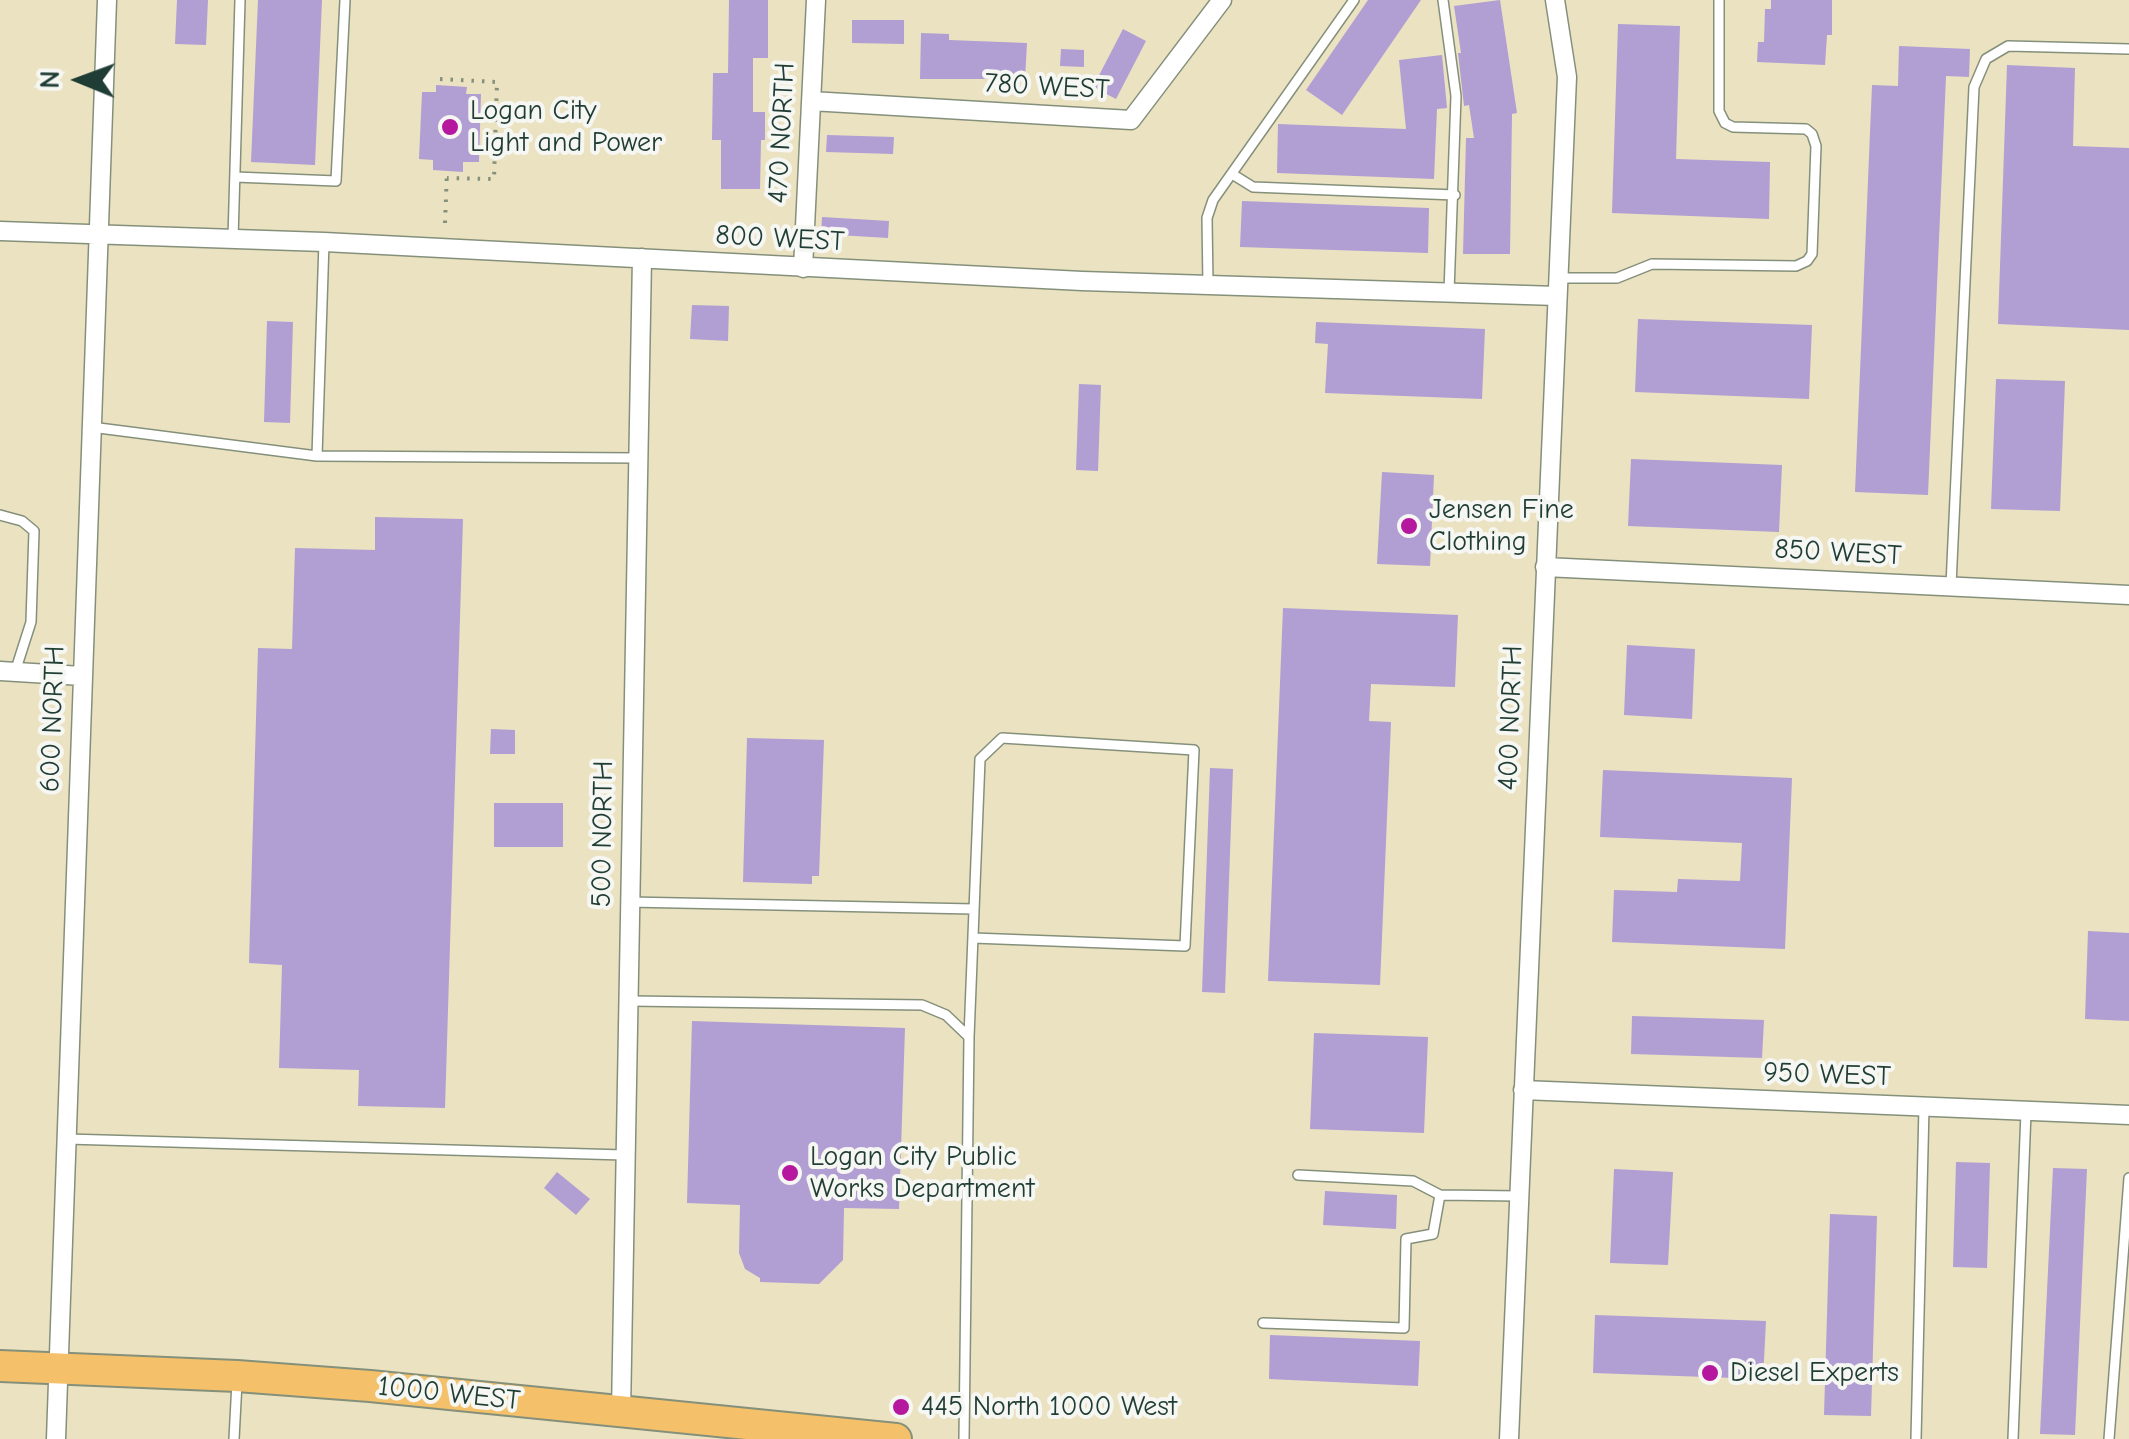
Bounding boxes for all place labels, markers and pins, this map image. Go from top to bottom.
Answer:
place label: Logan City Light and Power [470,94,662,160]
marker: Logan City Light and Power [439,116,461,138]
place label: Jensen Fine Clothing [1429,493,1574,559]
marker: Jensen Fine Clothing [1398,515,1420,537]
place label: Logan City Public Works Department [810,1140,1034,1206]
marker: Logan City Public Works Department [779,1162,801,1184]
place label: Diesel Experts [1730,1356,1899,1390]
marker: Diesel Experts [1699,1362,1721,1384]
place label: 445 North 1000 West [921,1390,1177,1424]
marker: 445 North 1000 West [890,1396,912,1418]

